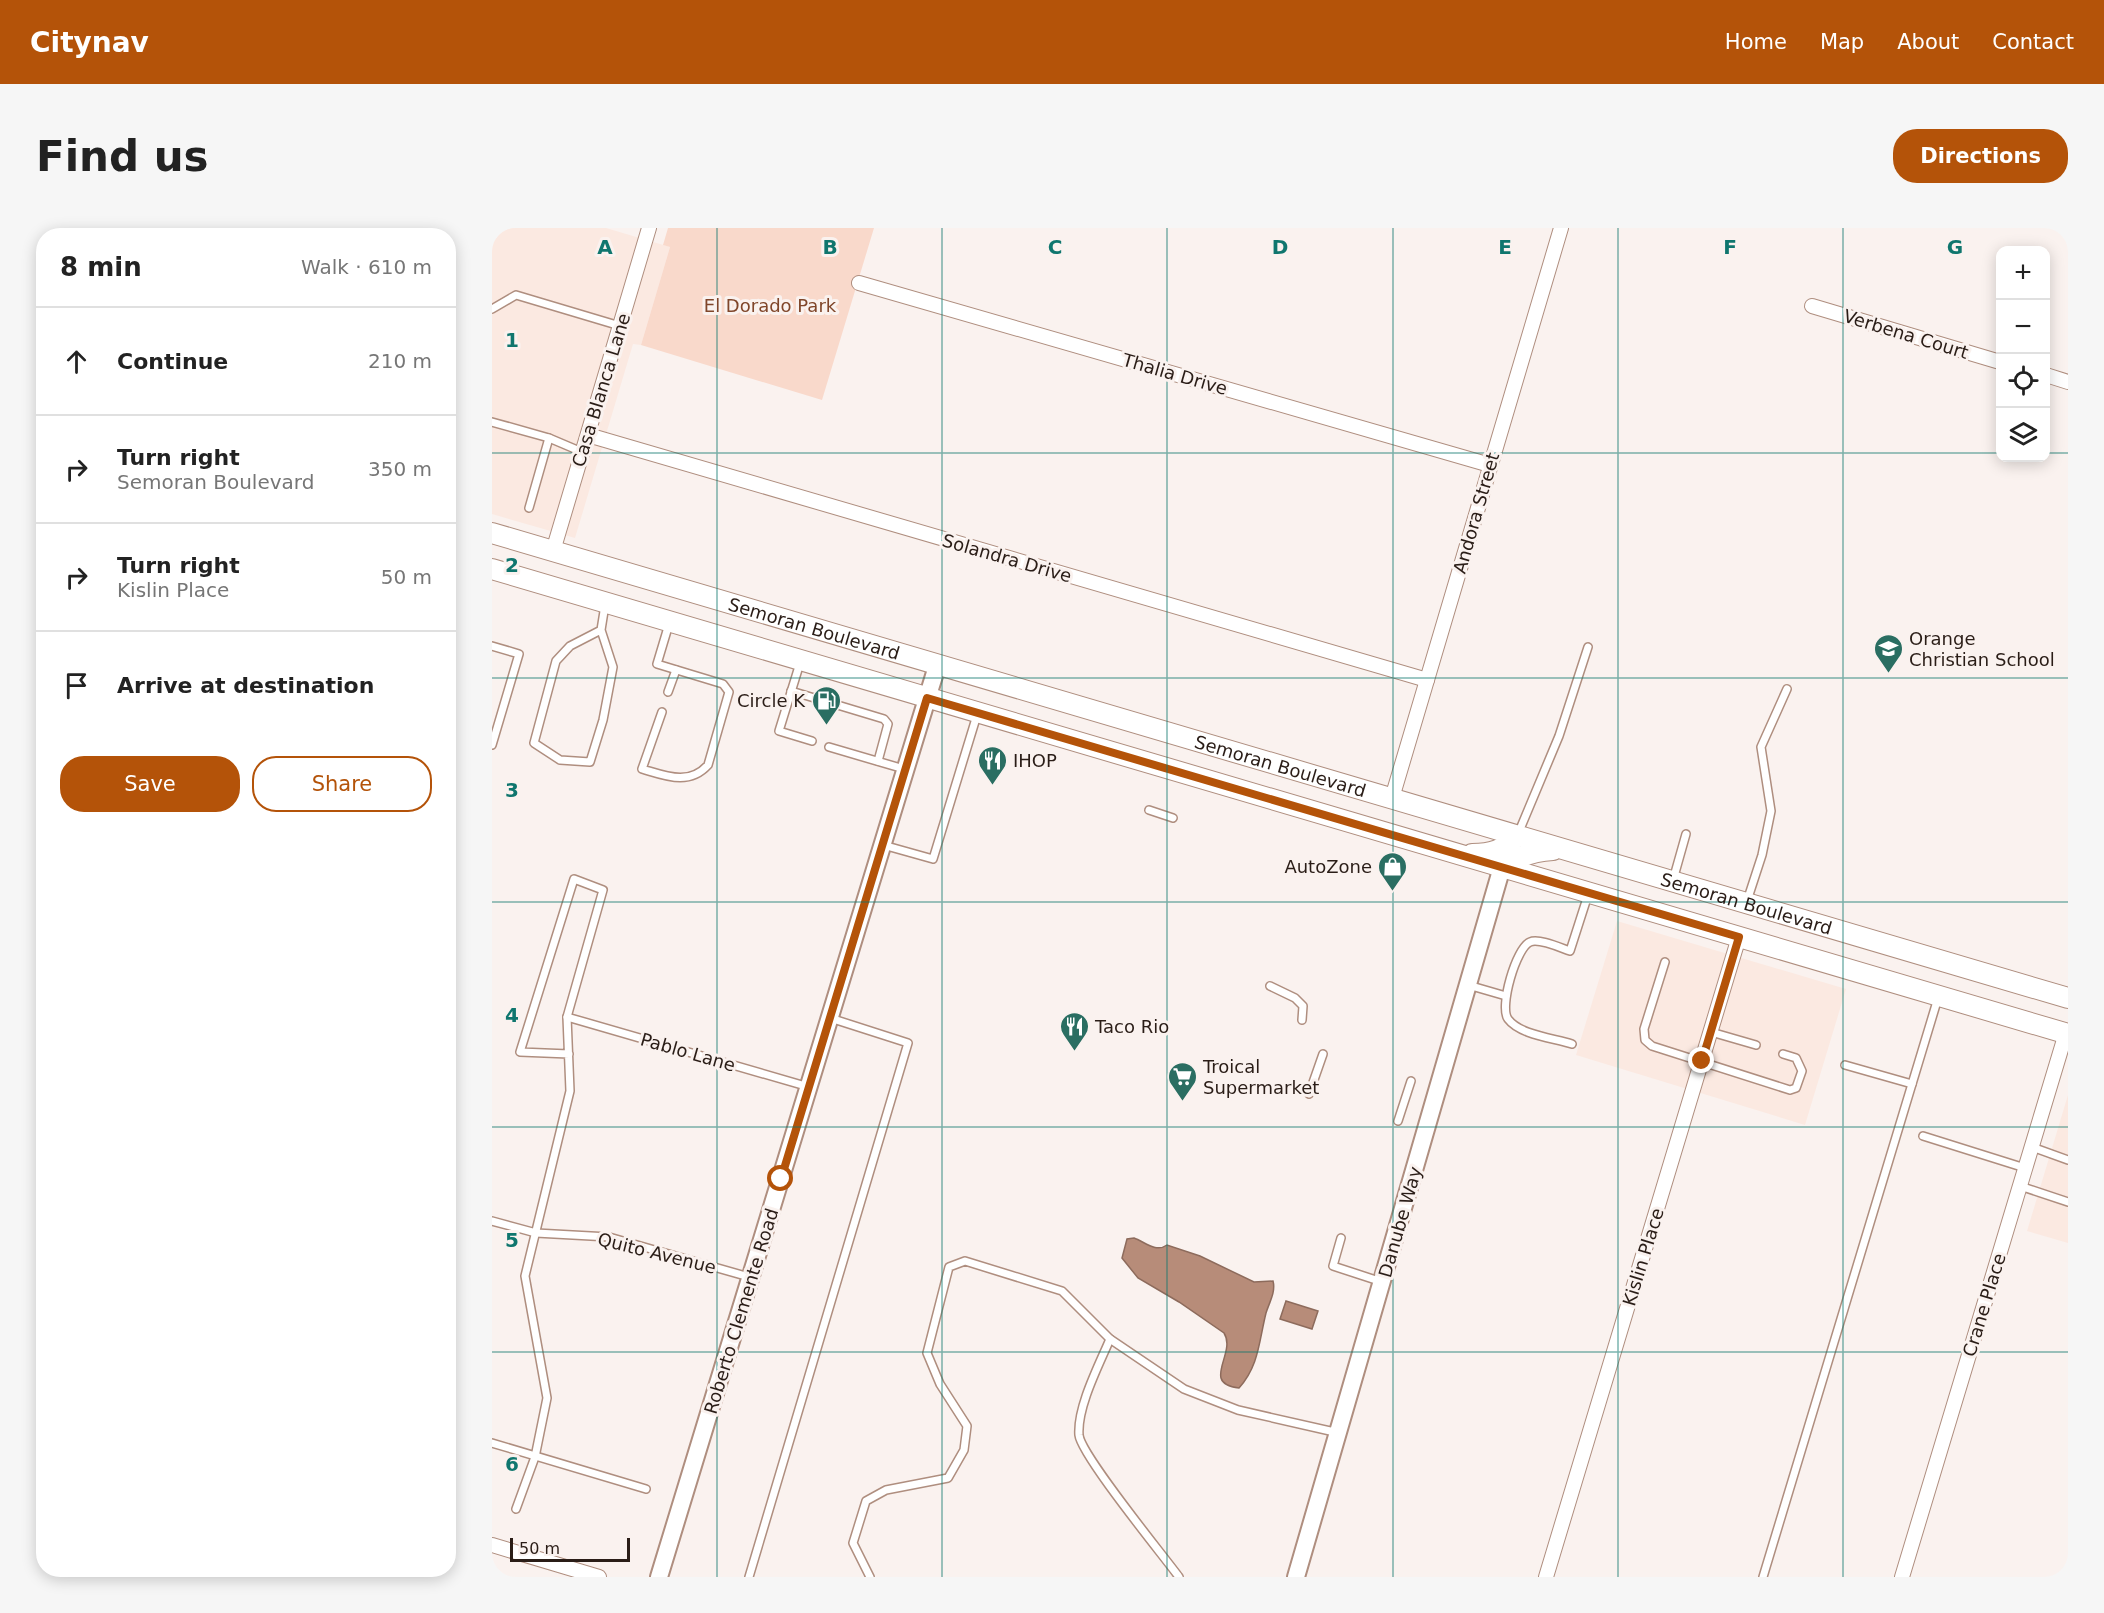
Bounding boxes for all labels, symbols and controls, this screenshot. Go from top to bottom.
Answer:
text: Citynav [30,26,149,59]
text: Home [1725,30,1787,54]
text: Map [1820,30,1864,54]
text: About [1897,30,1959,54]
text: Contact [1992,30,2074,54]
button: Directions [1893,129,2068,183]
text: Find us [36,132,209,181]
text: A [597,235,613,259]
text: B [822,235,838,259]
text: C [1048,235,1062,259]
text: D [1272,235,1288,259]
text: E [1498,235,1512,259]
text: F [1723,235,1737,259]
text: G [1947,235,1963,259]
map controls [1996,246,2050,462]
button: + [1996,246,2050,300]
text: 8 min [60,252,142,282]
text: Walk · 610 m [301,255,432,279]
park label: El Dorado Park [704,295,837,316]
button: − [1996,300,2050,354]
street label: Verbena Court [1841,305,1971,363]
street label: Casa Blanca Lane [568,311,634,469]
text: 1 [505,328,519,352]
icon: ahead [60,345,93,378]
text: Continue [117,349,228,374]
text: 210 m [368,349,432,373]
street label: Thalia Drive [1119,349,1230,399]
button: locate [1996,354,2050,408]
button: layers [1996,408,2050,462]
text: Turn right [117,445,240,470]
street label: Andora Street [1449,450,1503,576]
icon: right [60,453,93,486]
text: 350 m [368,457,432,481]
text: Semoran Boulevard [117,470,314,494]
street label: Solandra Drive [940,530,1074,586]
text: Turn right [117,553,240,578]
text: 2 [505,553,519,577]
icon: right [60,561,93,594]
text: 50 m [381,565,432,589]
text: Kislin Place [117,578,229,602]
street label: Semoran Boulevard [726,593,902,663]
place label: Orange Christian School [1909,628,2055,670]
school or university icon: Orange Christian School [1872,632,1904,674]
icon: arrive [60,669,93,702]
text: Arrive at destination [117,673,374,698]
fuel station icon: Circle K [810,684,842,726]
place label: Circle K [737,690,806,711]
street label: Semoran Boulevard [1192,730,1369,801]
restaurant icon: IHOP [976,744,1008,786]
place label: IHOP [1013,750,1057,771]
button: Save [60,756,240,812]
button: Share [252,756,432,812]
text: 3 [505,778,519,802]
shop icon: AutoZone [1377,850,1409,892]
place label: AutoZone [1284,856,1372,877]
street label: Semoran Boulevard [1658,868,1835,938]
text: 4 [505,1003,519,1027]
restaurant icon: Taco Rio [1058,1010,1090,1052]
place label: Taco Rio [1094,1016,1169,1037]
street label: Pablo Lane [638,1028,738,1076]
route end [1688,1047,1714,1073]
place label: Troical Supermarket [1202,1056,1319,1098]
supermarket icon: Troical Supermarket [1166,1060,1198,1102]
street label: Danube Way [1374,1164,1426,1280]
route start [767,1165,793,1191]
street label: Roberto Clemente Road [700,1206,782,1416]
street label: Kislin Place [1618,1206,1668,1308]
text: 5 [505,1228,519,1252]
street label: Quito Avenue [596,1228,718,1278]
street label: Crane Place [1958,1251,2010,1359]
text: 6 [505,1452,519,1476]
scale bar [510,1535,630,1562]
text: 50 m [519,1539,560,1558]

